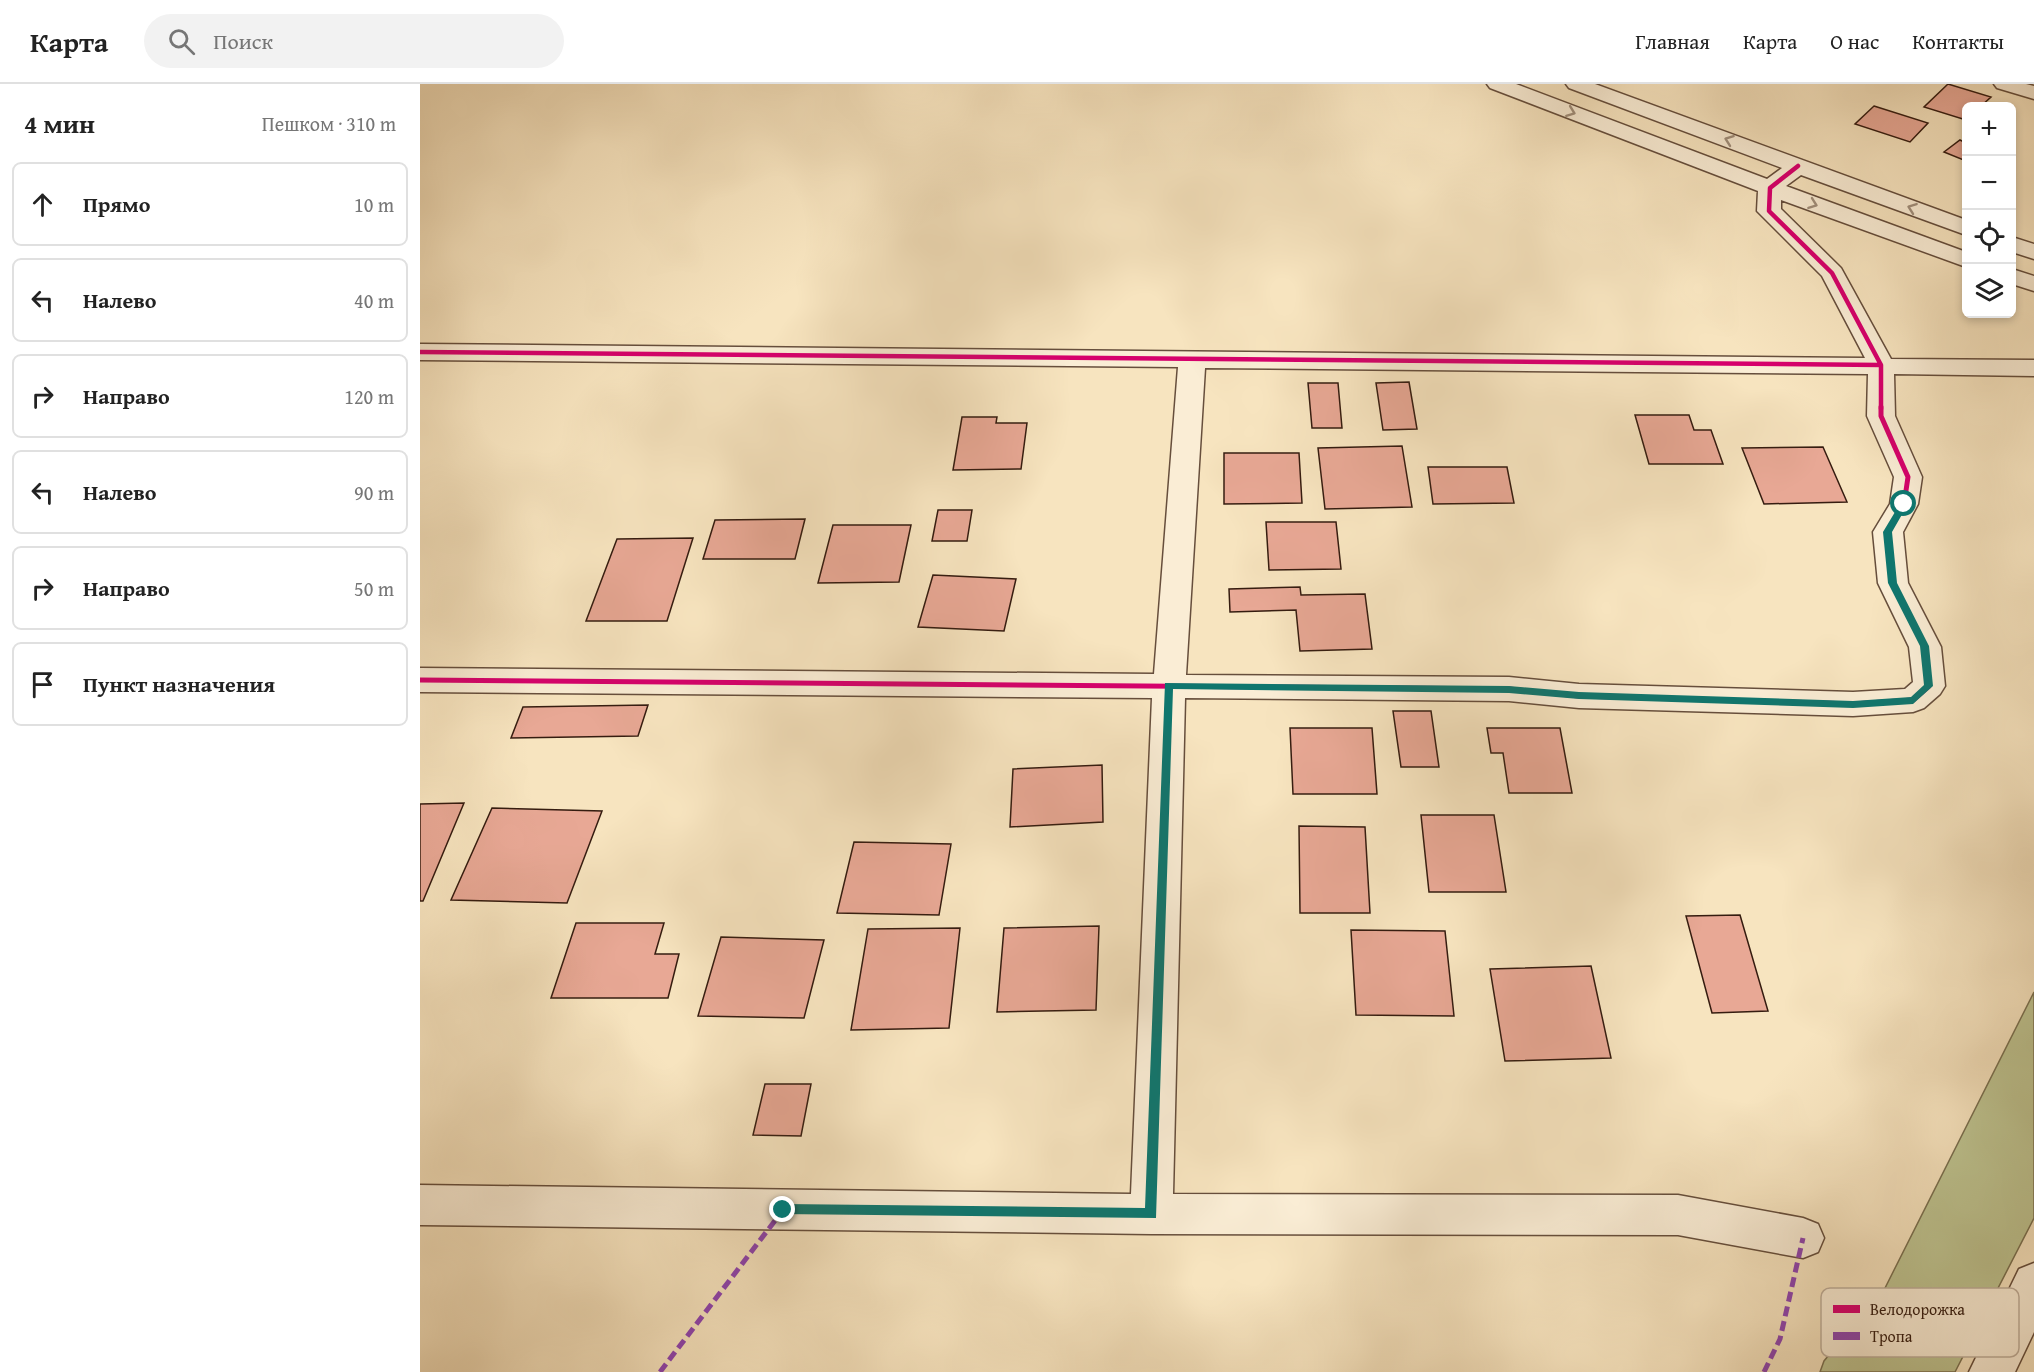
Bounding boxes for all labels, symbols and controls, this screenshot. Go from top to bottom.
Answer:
search box [144,14,564,68]
text: Карта [30,21,108,62]
icon: search [165,25,198,58]
text: Поиск [213,25,273,57]
text: Главная [1635,26,1710,57]
text: Карта [1743,26,1797,57]
text: О нас [1830,26,1879,57]
text: Контакты [1912,26,2004,57]
map controls [1962,102,2016,318]
button: + [1962,102,2016,156]
text: 4 мин [24,104,95,143]
one-way arrow [1566,105,1576,118]
text: Пешком · 310 m [262,109,396,138]
one-way arrow [1724,135,1734,148]
button: − [1962,156,2016,210]
icon: ahead [26,188,59,221]
text: Прямо [83,188,150,220]
text: 10 m [354,190,394,219]
one-way arrow [1807,197,1818,209]
one-way arrow [1907,202,1917,215]
button: locate [1962,210,2016,264]
button: layers [1962,264,2016,318]
icon: left [26,284,59,317]
text: Налево [83,284,156,316]
text: 40 m [354,286,394,315]
icon: right [26,380,59,413]
text: Направо [83,380,170,412]
text: 120 m [344,382,394,411]
icon: left [26,476,59,509]
text: Налево [83,476,156,508]
text: 90 m [354,478,394,507]
route start [1890,490,1916,516]
icon: right [26,572,59,605]
text: Направо [83,572,170,604]
text: 50 m [354,574,394,603]
icon: arrive [26,668,59,701]
text: Пункт назначения [83,668,275,700]
route end [769,1196,795,1222]
legend [1821,1288,2019,1357]
text: Велодорожка [1870,1297,1965,1321]
text: Тропа [1870,1324,1913,1348]

